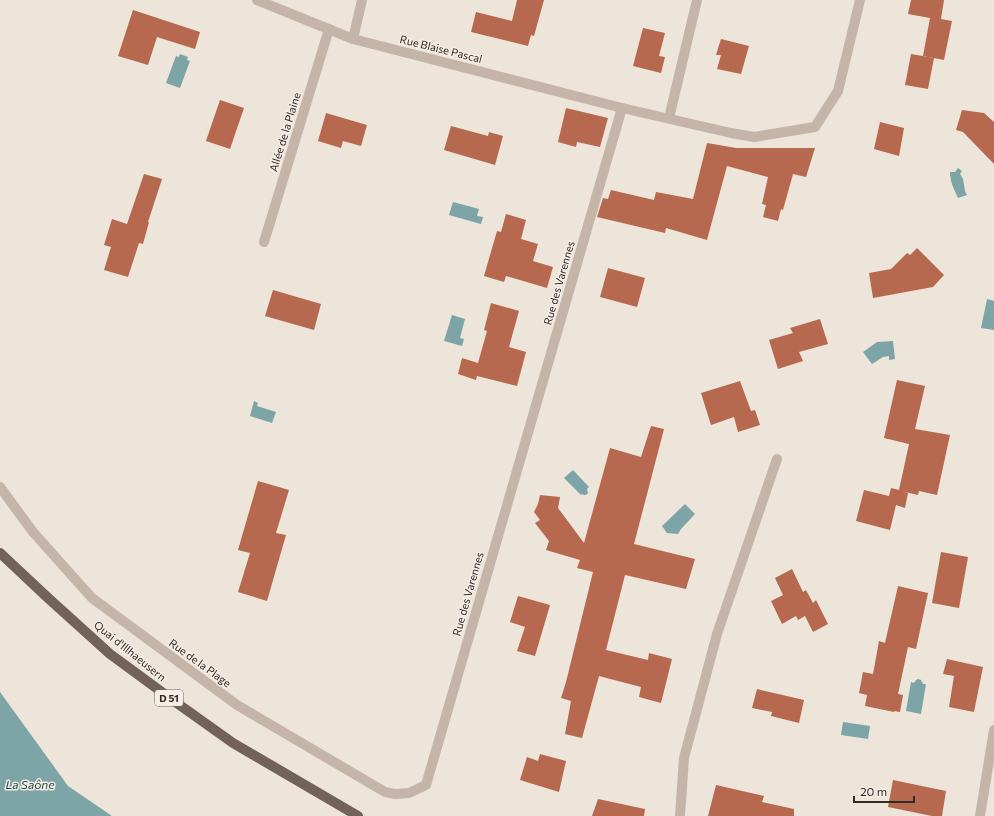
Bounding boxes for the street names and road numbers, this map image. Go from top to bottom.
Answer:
street label: Rue Blaise Pascal [399,32,484,65]
street label: Allée de la Plaine [266,90,303,173]
street label: Rue des Varennes [540,239,577,326]
street label: Rue des Varennes [449,550,486,637]
street label: Quai d'Illhaeusern [92,618,169,684]
street label: Rue de la Plage [167,636,234,690]
road number: D 51 [155,690,183,706]

